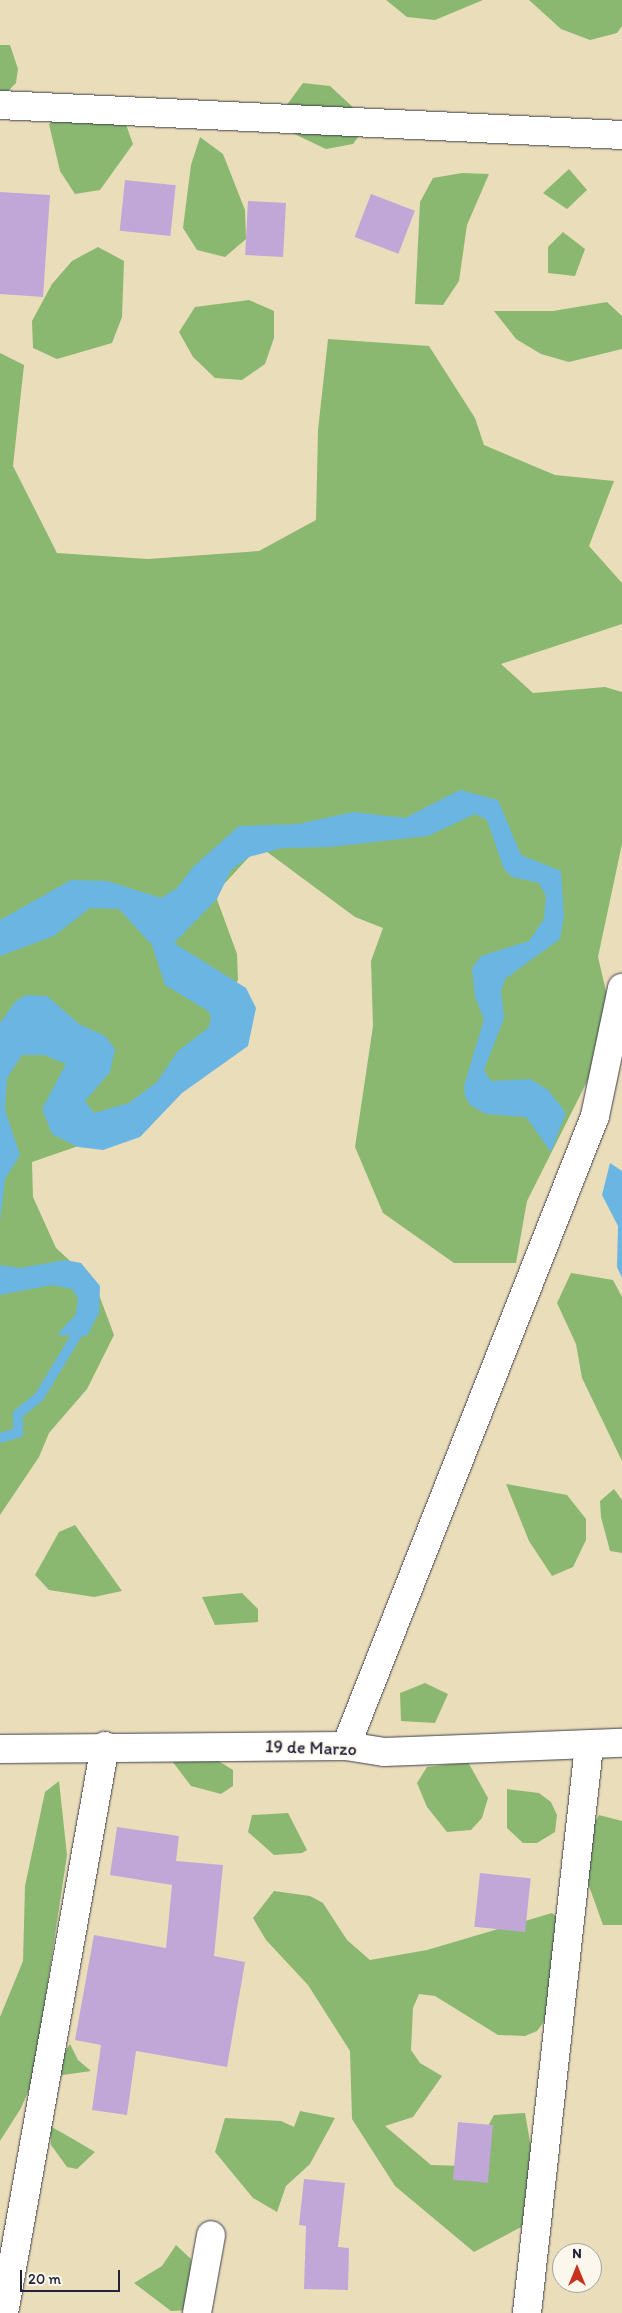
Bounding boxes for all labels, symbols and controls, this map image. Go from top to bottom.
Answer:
street label: 19 de Marzo [264,1736,358,1760]
north arrow [552,2243,602,2293]
text: N [572,2245,582,2262]
scale bar [22,2260,122,2292]
text: 20 m [28,2270,61,2288]

